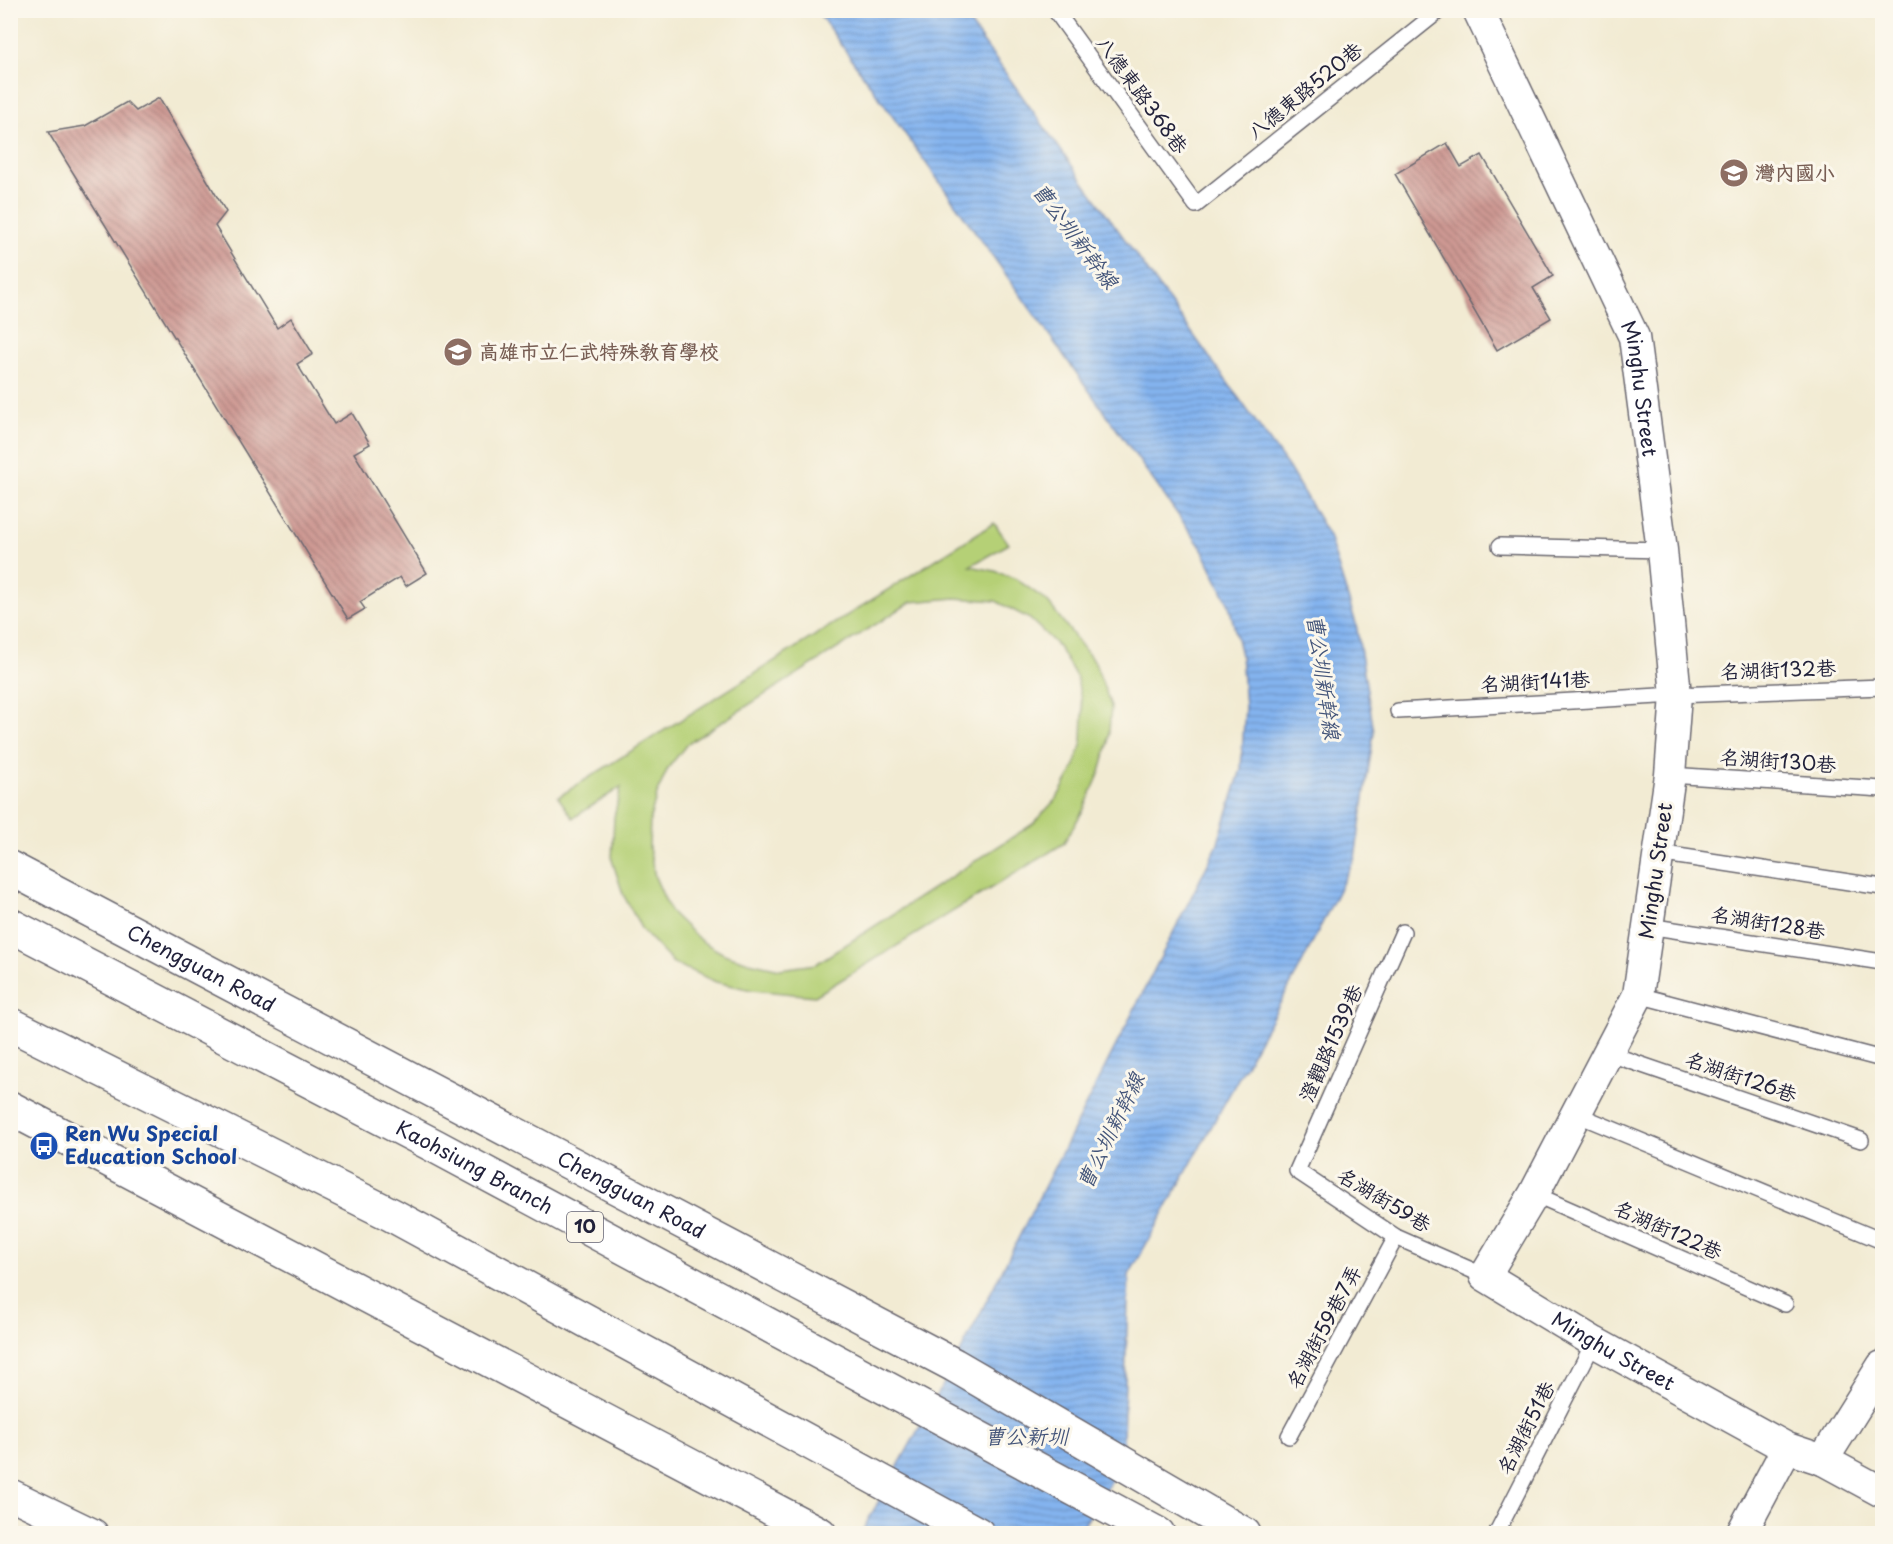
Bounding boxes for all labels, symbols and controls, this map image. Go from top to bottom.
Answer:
street label: 八德東路368巷 [1090,29,1197,160]
street label: 八德東路520巷 [1240,34,1369,146]
school or university icon: 灣內國小 [1718,157,1750,189]
place label: 灣內國小 [1755,157,1835,187]
water label: 曹公圳新幹線 [1026,175,1128,296]
street label: Minghu Street [1614,315,1666,458]
school or university icon: 高雄市立仁武特殊教育學校 [442,336,474,368]
place label: 高雄市立仁武特殊教育學校 [479,336,719,366]
water label: 曹公圳新幹線 [1300,612,1350,742]
street label: 名湖街132巷 [1720,652,1837,686]
street label: 名湖街141巷 [1479,663,1592,699]
street label: 名湖街130巷 [1719,741,1838,779]
street label: Minghu Street [1631,801,1679,941]
street label: 名湖街128巷 [1709,898,1829,946]
street label: Chengguan Road [122,916,281,1019]
street label: 澄觀路1539巷 [1291,978,1370,1106]
street label: 名湖街126巷 [1681,1043,1802,1110]
water label: 曹公圳新幹線 [1067,1066,1152,1194]
street label: Kaohsiung Branch [391,1112,559,1221]
place label: Ren Wu Special Education School [65,1118,237,1171]
bus stop icon: Ren Wu Special Education School [28,1130,60,1162]
street label: Chengguan Road [552,1143,711,1246]
street label: 名湖街59巷 [1332,1159,1438,1240]
street label: 名湖街122巷 [1609,1192,1728,1267]
road number: 10 [567,1212,603,1242]
street label: 名湖街59巷7弄 [1278,1259,1368,1394]
street label: Minghu Street [1546,1304,1680,1398]
street label: 名湖街51巷 [1489,1375,1562,1480]
water label: 曹公新圳 [984,1419,1070,1451]

